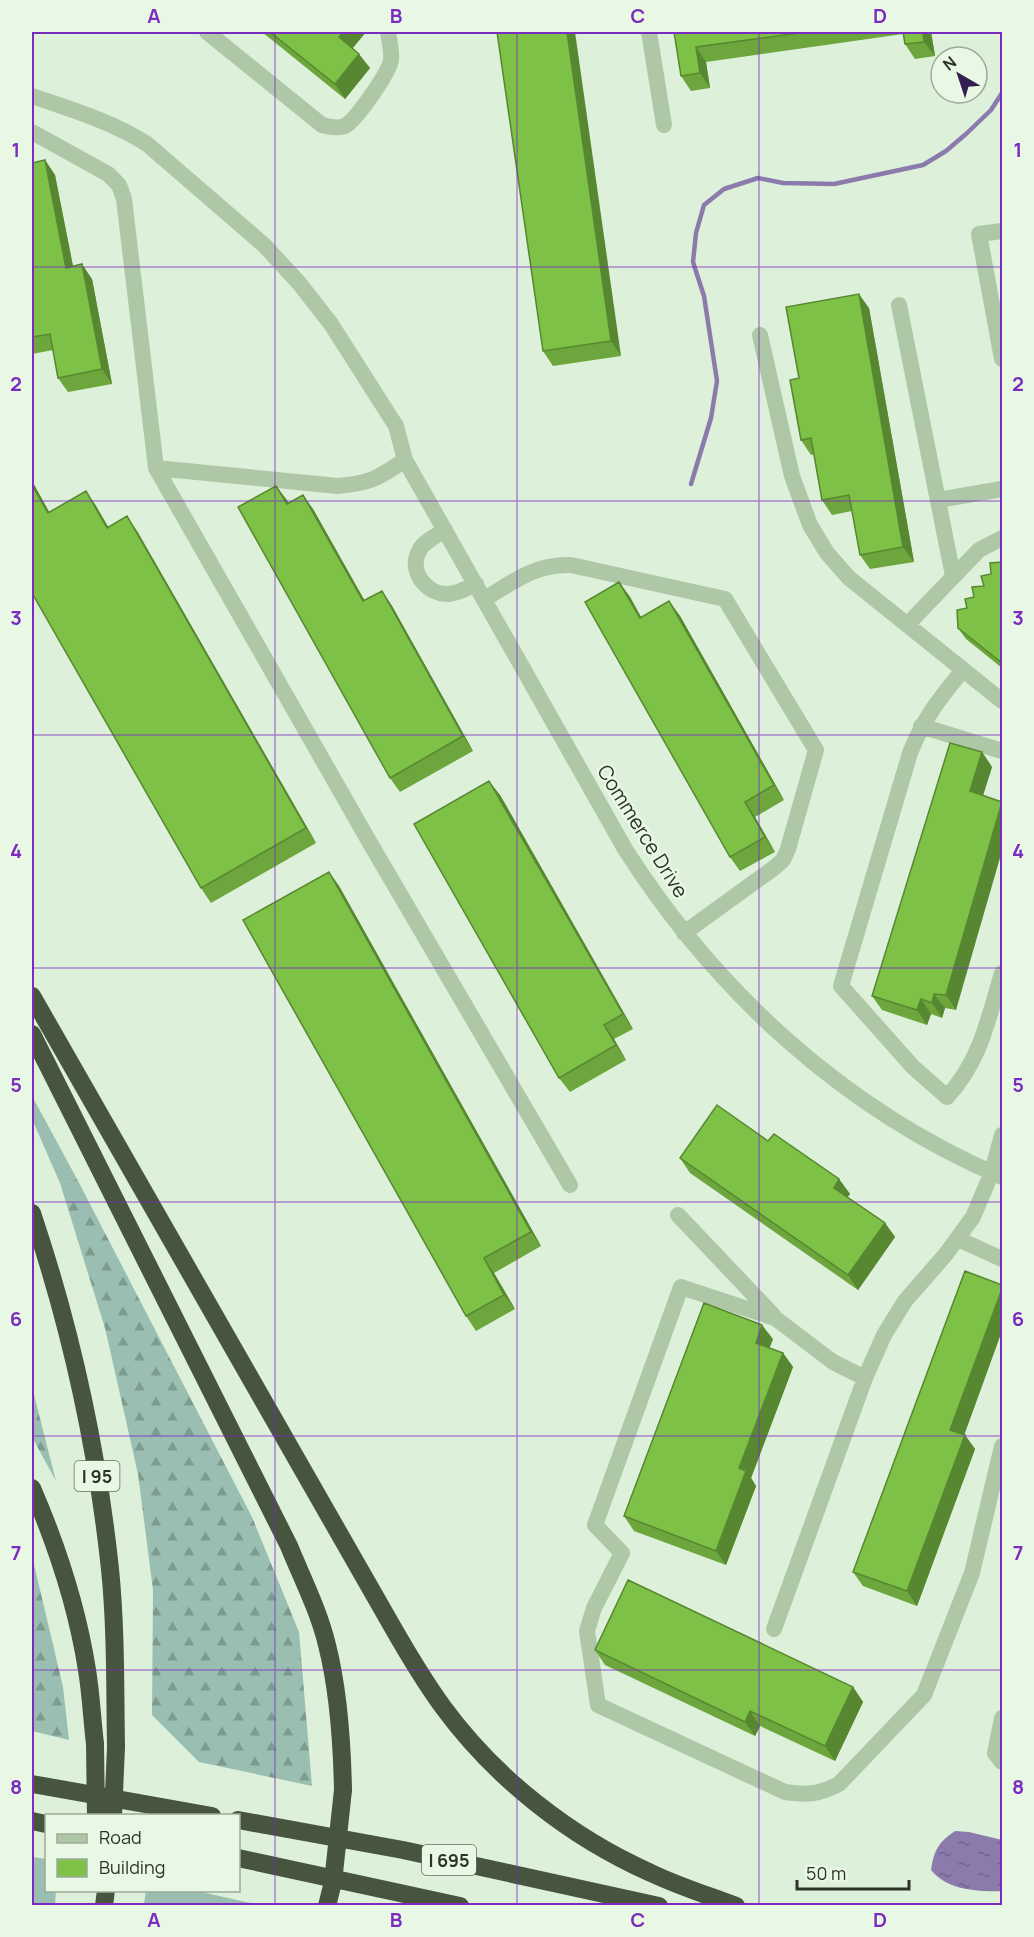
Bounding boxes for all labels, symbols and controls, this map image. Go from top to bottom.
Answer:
text: A [147,2,161,29]
text: B [390,2,403,29]
text: C [631,2,645,29]
text: D [873,2,887,29]
north arrow [929,45,989,105]
text: N [938,51,961,76]
text: 1 [12,136,20,163]
text: 1 [1014,136,1022,163]
text: 2 [10,370,22,397]
text: 2 [1012,370,1024,397]
text: 3 [10,604,22,631]
text: 3 [1012,604,1024,631]
street label: Commerce Drive [591,759,695,903]
text: 4 [10,837,22,864]
text: 4 [1012,837,1024,864]
text: 5 [10,1071,22,1098]
text: 5 [1012,1071,1024,1098]
text: 6 [10,1305,22,1332]
text: 6 [1012,1305,1024,1332]
road number: I 95 [74,1461,120,1491]
text: 7 [11,1539,21,1566]
text: 7 [1013,1539,1023,1566]
text: 8 [10,1773,22,1800]
text: 8 [1012,1773,1024,1800]
legend [45,1814,240,1892]
text: Road [99,1825,142,1849]
road number: I 695 [422,1845,476,1875]
scale bar [797,1853,910,1891]
text: Building [99,1855,165,1879]
text: 50 m [806,1861,846,1885]
text: A [147,1906,161,1933]
text: B [390,1906,403,1933]
text: C [631,1906,645,1933]
text: D [873,1906,887,1933]

